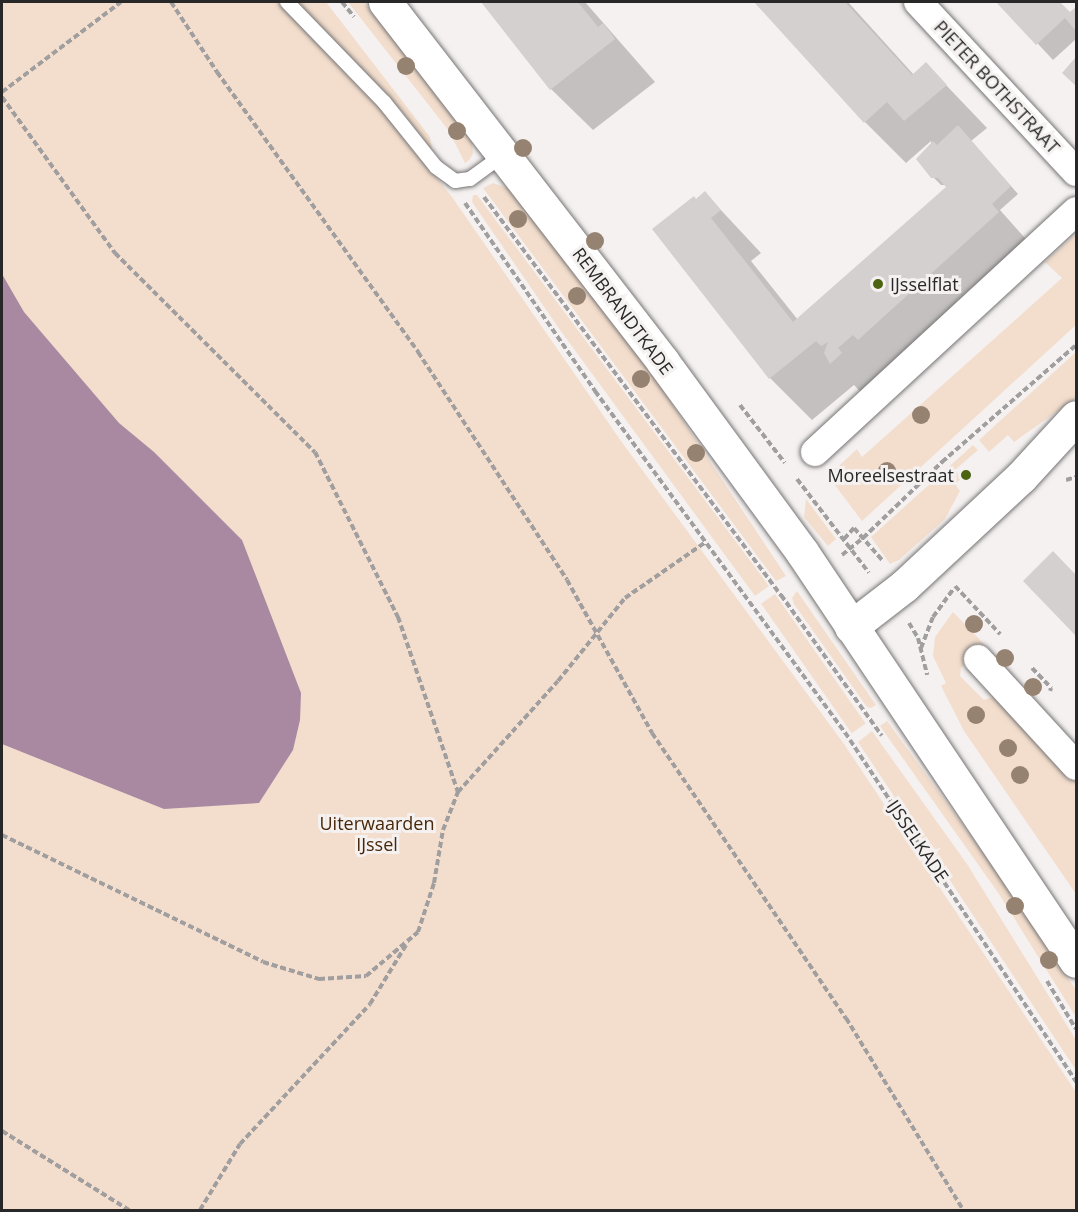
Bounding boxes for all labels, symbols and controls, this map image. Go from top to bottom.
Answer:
street label: PIETER BOTHSTRAAT [930,16,1064,158]
street label: REMBRANDTKADE [568,243,678,379]
place label: IJsselflat [890,273,959,295]
marker: IJsselflat [871,277,885,291]
place label: Moreelsestraat [827,464,954,486]
marker: Moreelsestraat [959,468,973,482]
street label: IJSSELKADE [883,796,953,886]
park label: Uiterwaarden IJssel [319,813,435,856]

